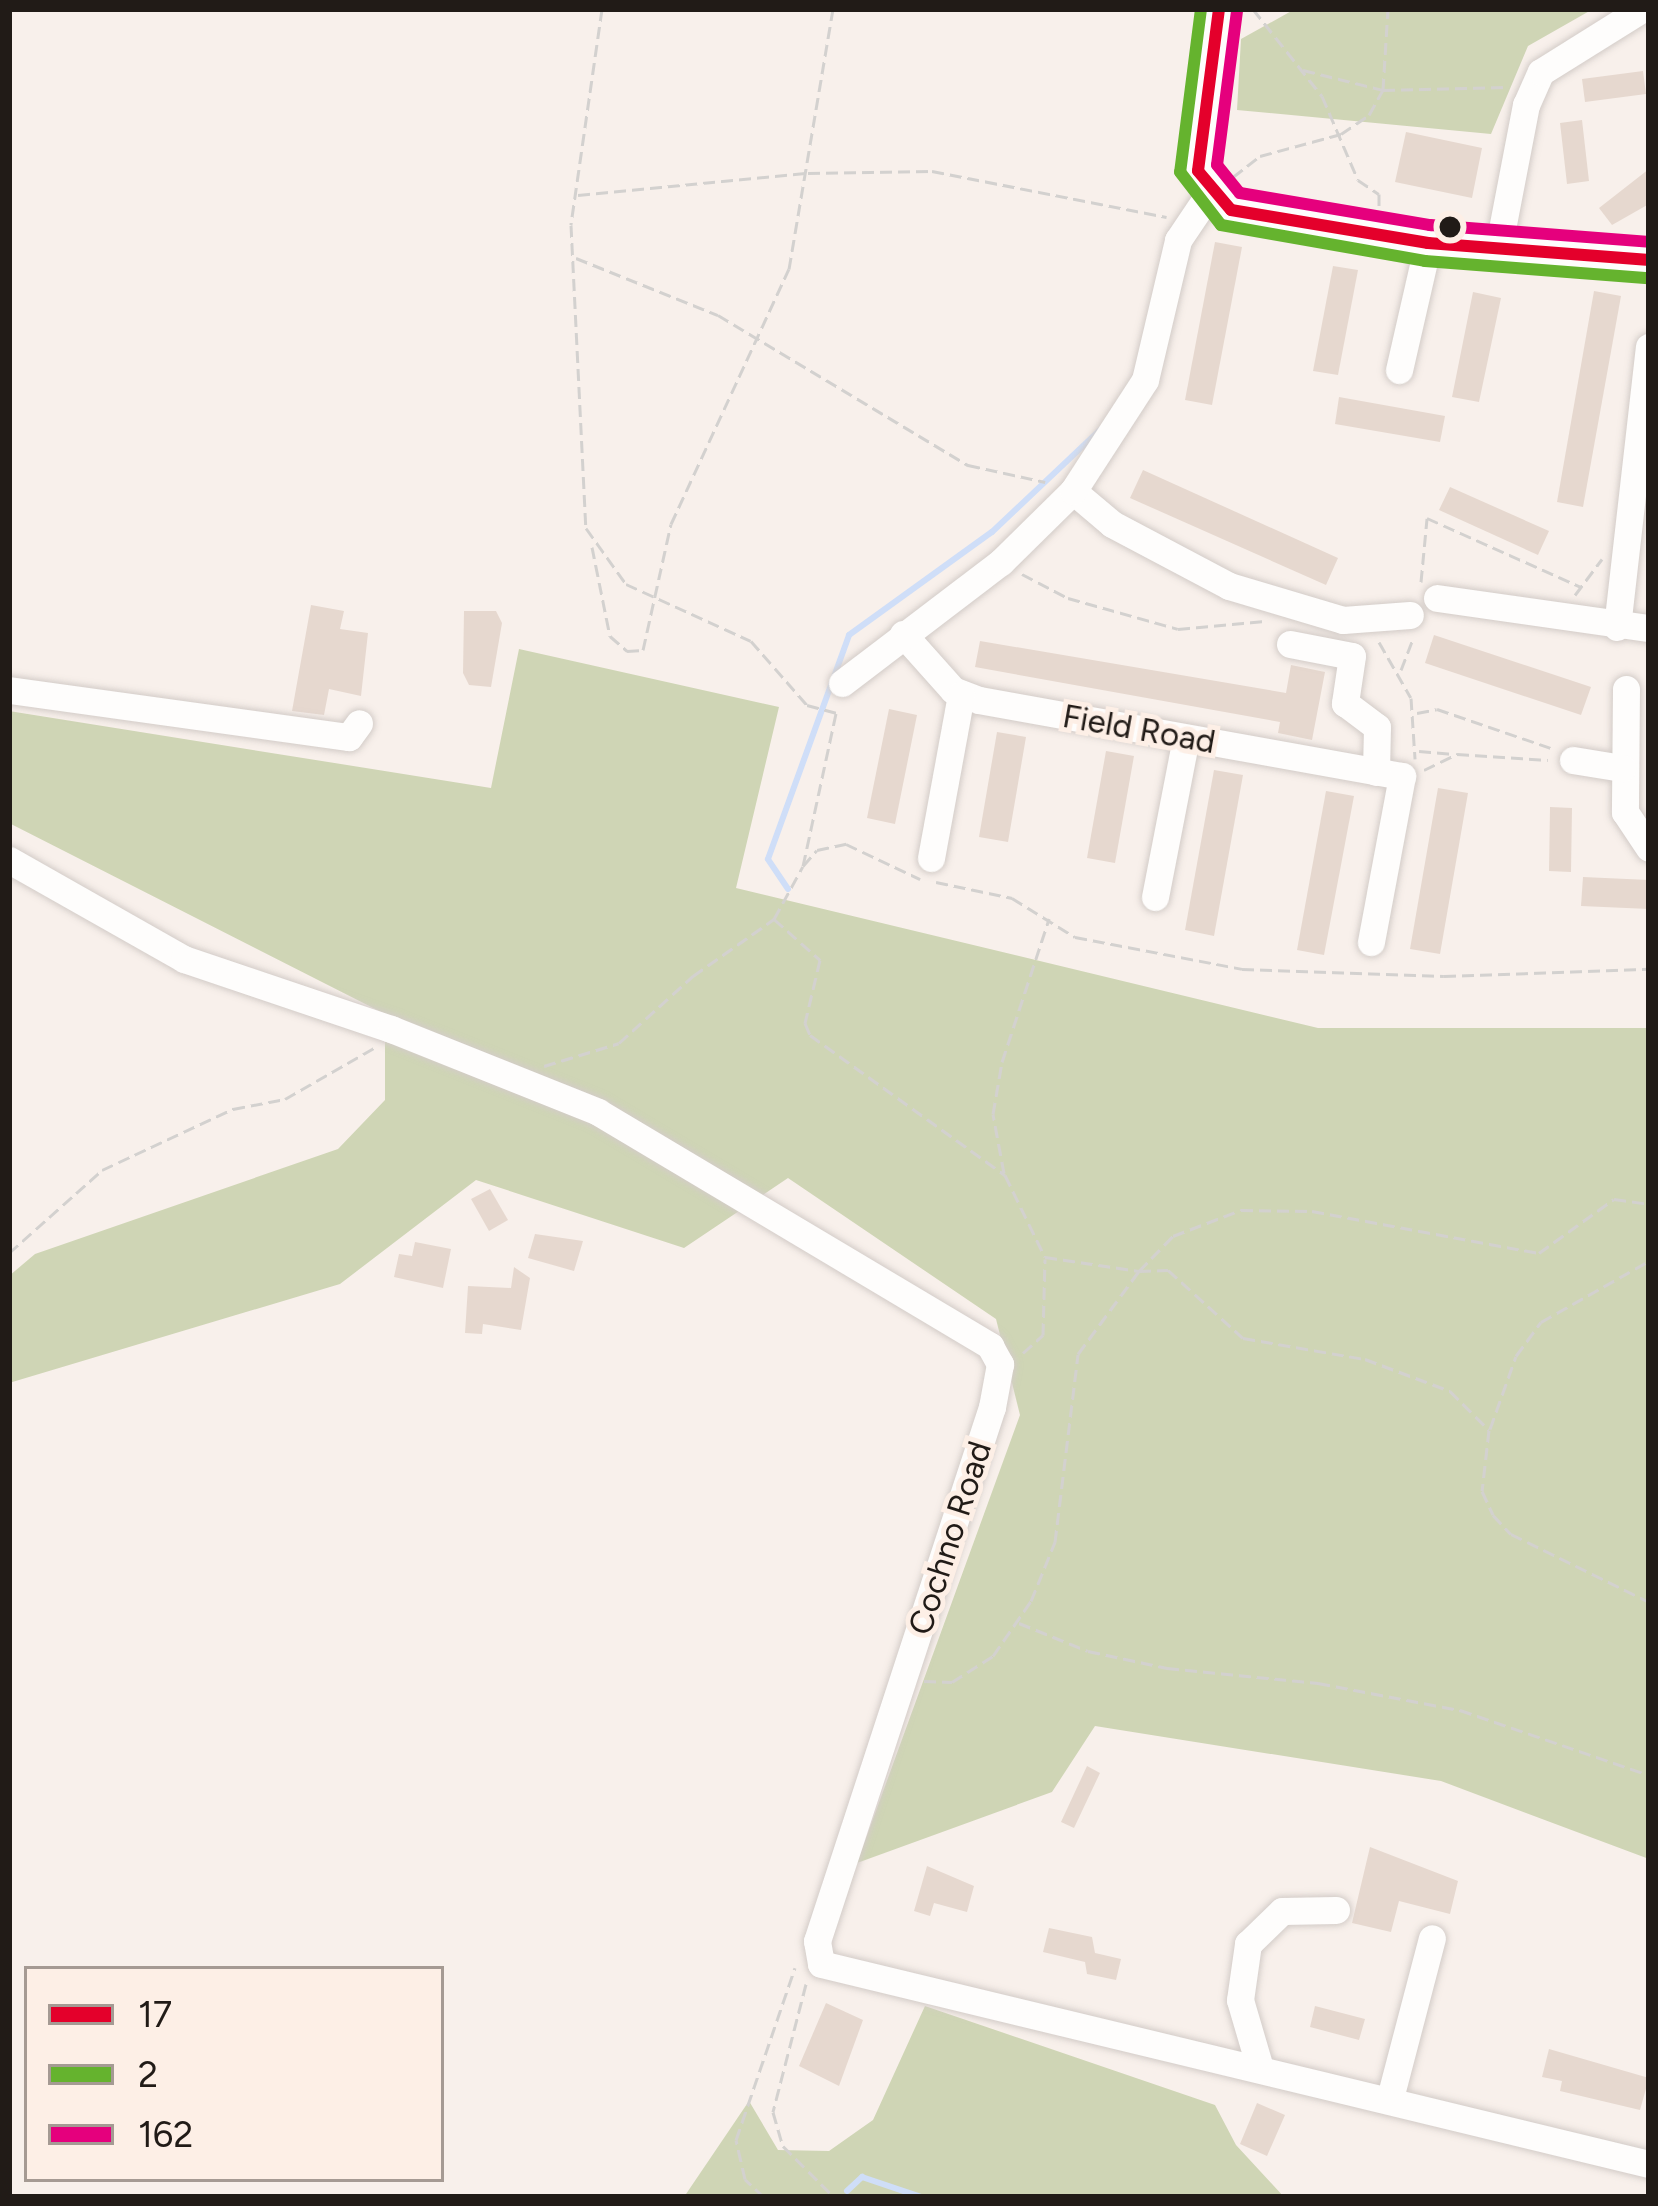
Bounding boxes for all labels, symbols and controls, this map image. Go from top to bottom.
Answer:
unlabelled marker [1439,216,1461,238]
street label: Field Road [1060,696,1218,762]
street label: Cochno Road [900,1436,1000,1640]
legend [24,1966,444,2182]
text: 17 [138,1993,172,2036]
text: 2 [138,2053,158,2096]
text: 162 [138,2113,193,2156]

